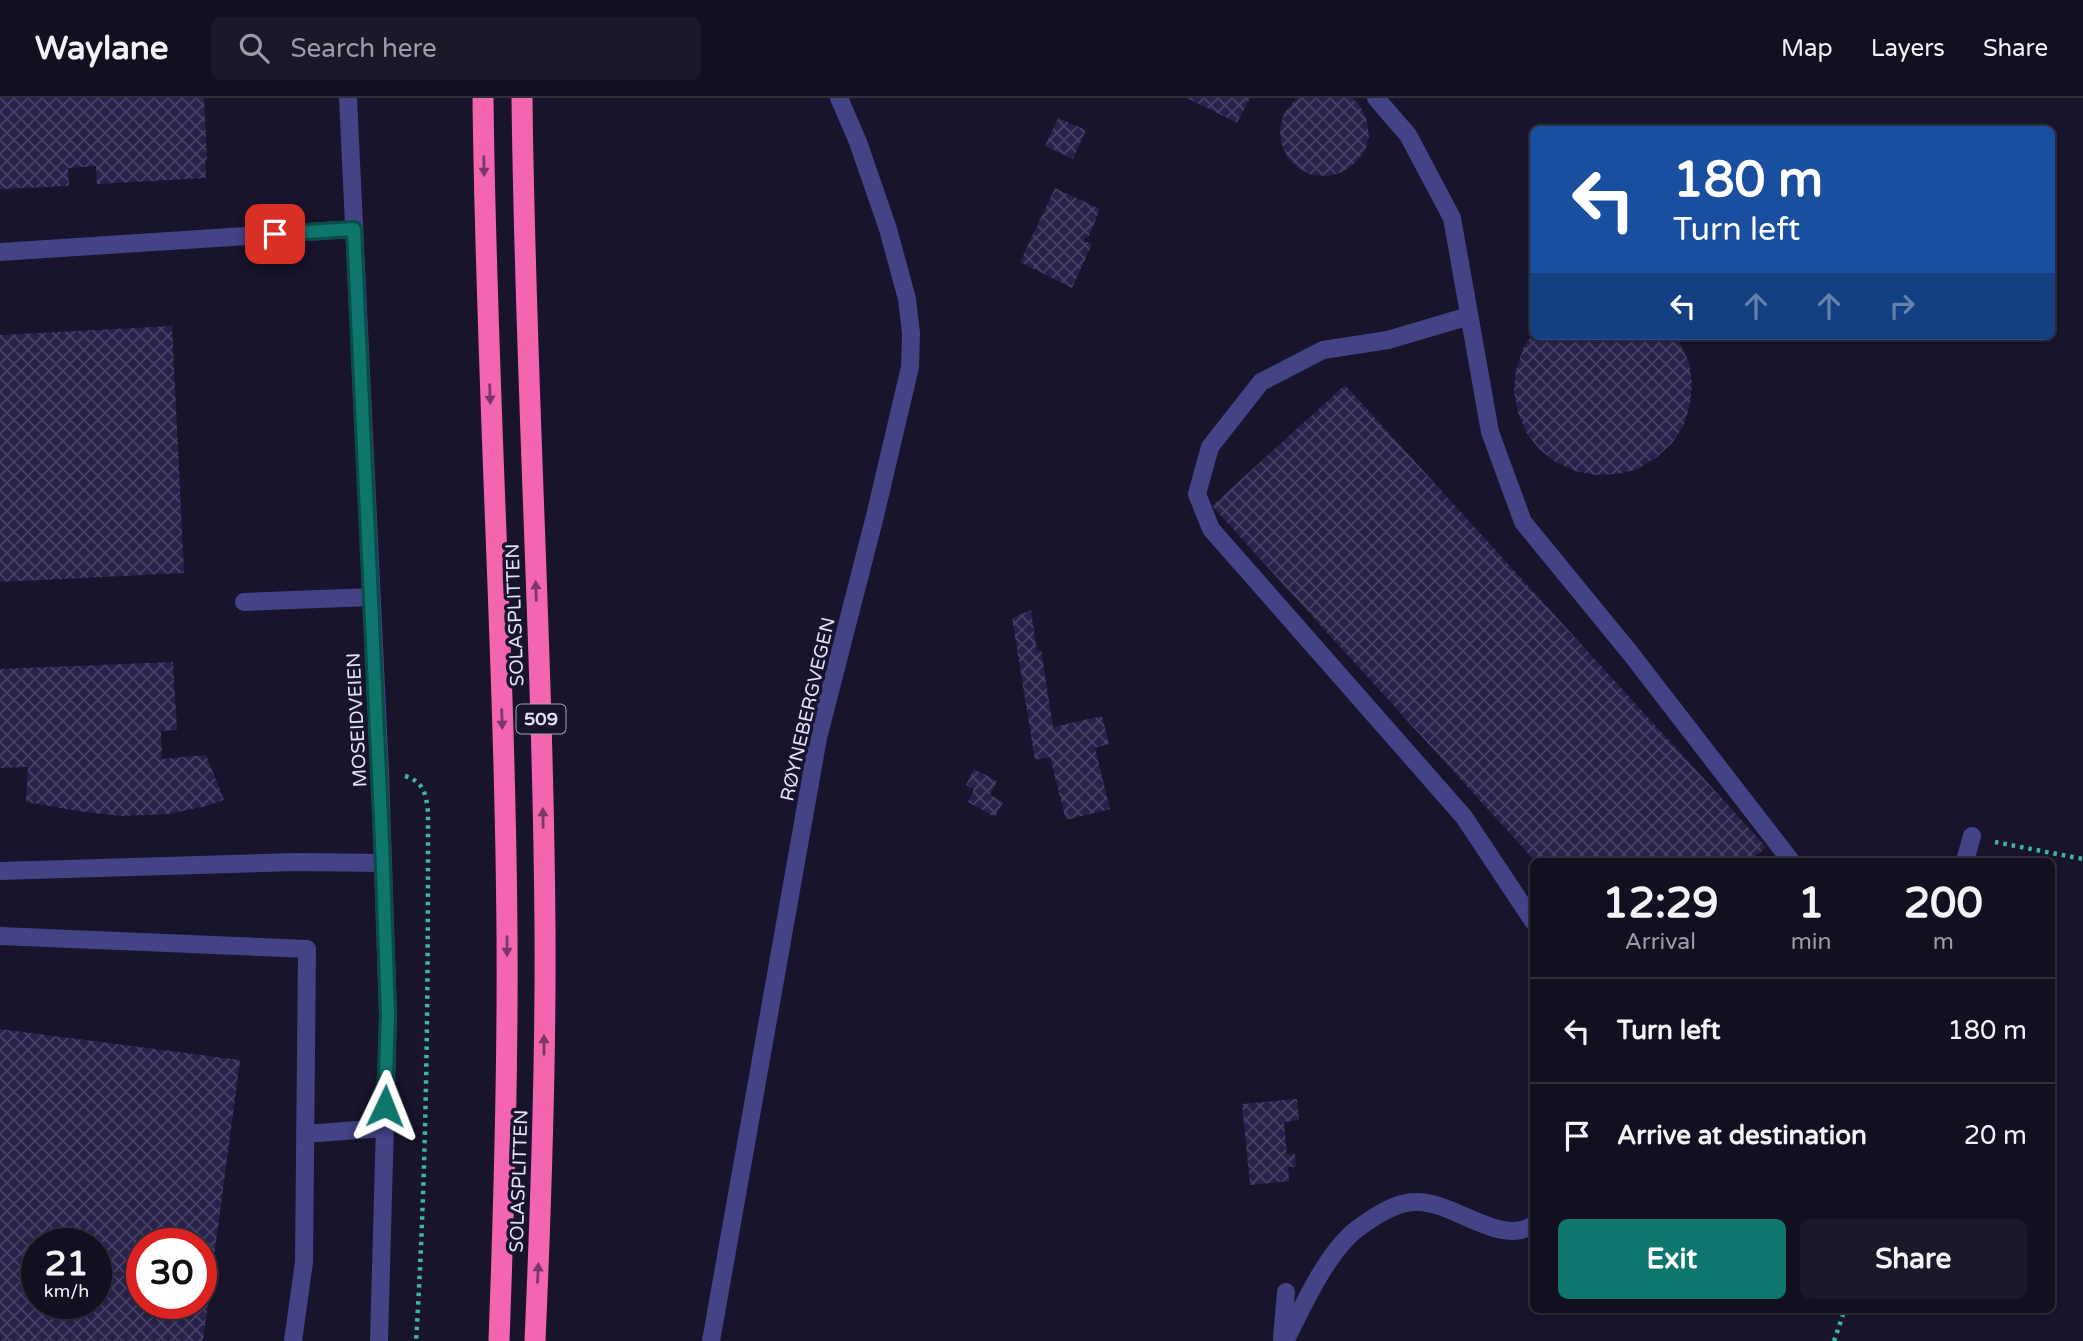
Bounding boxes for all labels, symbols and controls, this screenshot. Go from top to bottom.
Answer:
search box [211,17,701,80]
text: Waylane [35,29,169,68]
icon: search [235,29,273,67]
text: Search here [291,33,437,64]
text: Map [1781,34,1833,63]
text: Layers [1871,34,1945,63]
text: Share [1983,34,2048,63]
text: 180 m [1673,151,1823,210]
icon: left [1558,154,1649,245]
one-way arrow [478,155,490,177]
pin [245,204,305,264]
text: Turn left [1673,211,1800,249]
icon: arrive [256,215,294,253]
icon: left [1664,287,1702,325]
icon: ahead [1737,287,1775,325]
icon: ahead [1810,287,1848,325]
icon: right [1883,287,1921,325]
one-way arrow [485,383,496,405]
street label: SOLASPLITTEN [502,543,528,687]
one-way arrow [530,579,541,601]
street label: RØYNEBERGVEGEN [776,615,840,803]
street label: MOSEIDVEIEN [342,652,372,788]
road number: 509 [516,704,566,734]
one-way arrow [496,708,507,730]
one-way arrow [537,807,548,829]
text: 12:29 [1602,878,1719,929]
text: 1 [1798,878,1824,929]
text: 200 [1904,878,1983,929]
text: Arrival [1625,928,1696,956]
text: min [1791,928,1832,956]
text: m [1933,928,1954,956]
one-way arrow [501,936,513,958]
icon: left [1558,1012,1596,1050]
text: Turn left [1617,1015,1720,1046]
text: 180 m [1947,1015,2027,1046]
one-way arrow [538,1034,550,1056]
position arrow [348,1069,422,1143]
street label: SOLASPLITTEN [506,1109,532,1253]
icon: arrive [1558,1117,1596,1155]
text: Arrive at destination [1617,1120,1867,1151]
text: 20 m [1964,1120,2027,1151]
button: Exit [1558,1219,1786,1299]
button: Share [1800,1219,2027,1299]
speed limit sign: 30 [126,1228,217,1319]
text: 21 [45,1243,88,1285]
one-way arrow [532,1262,543,1284]
text: km/h [44,1280,89,1302]

